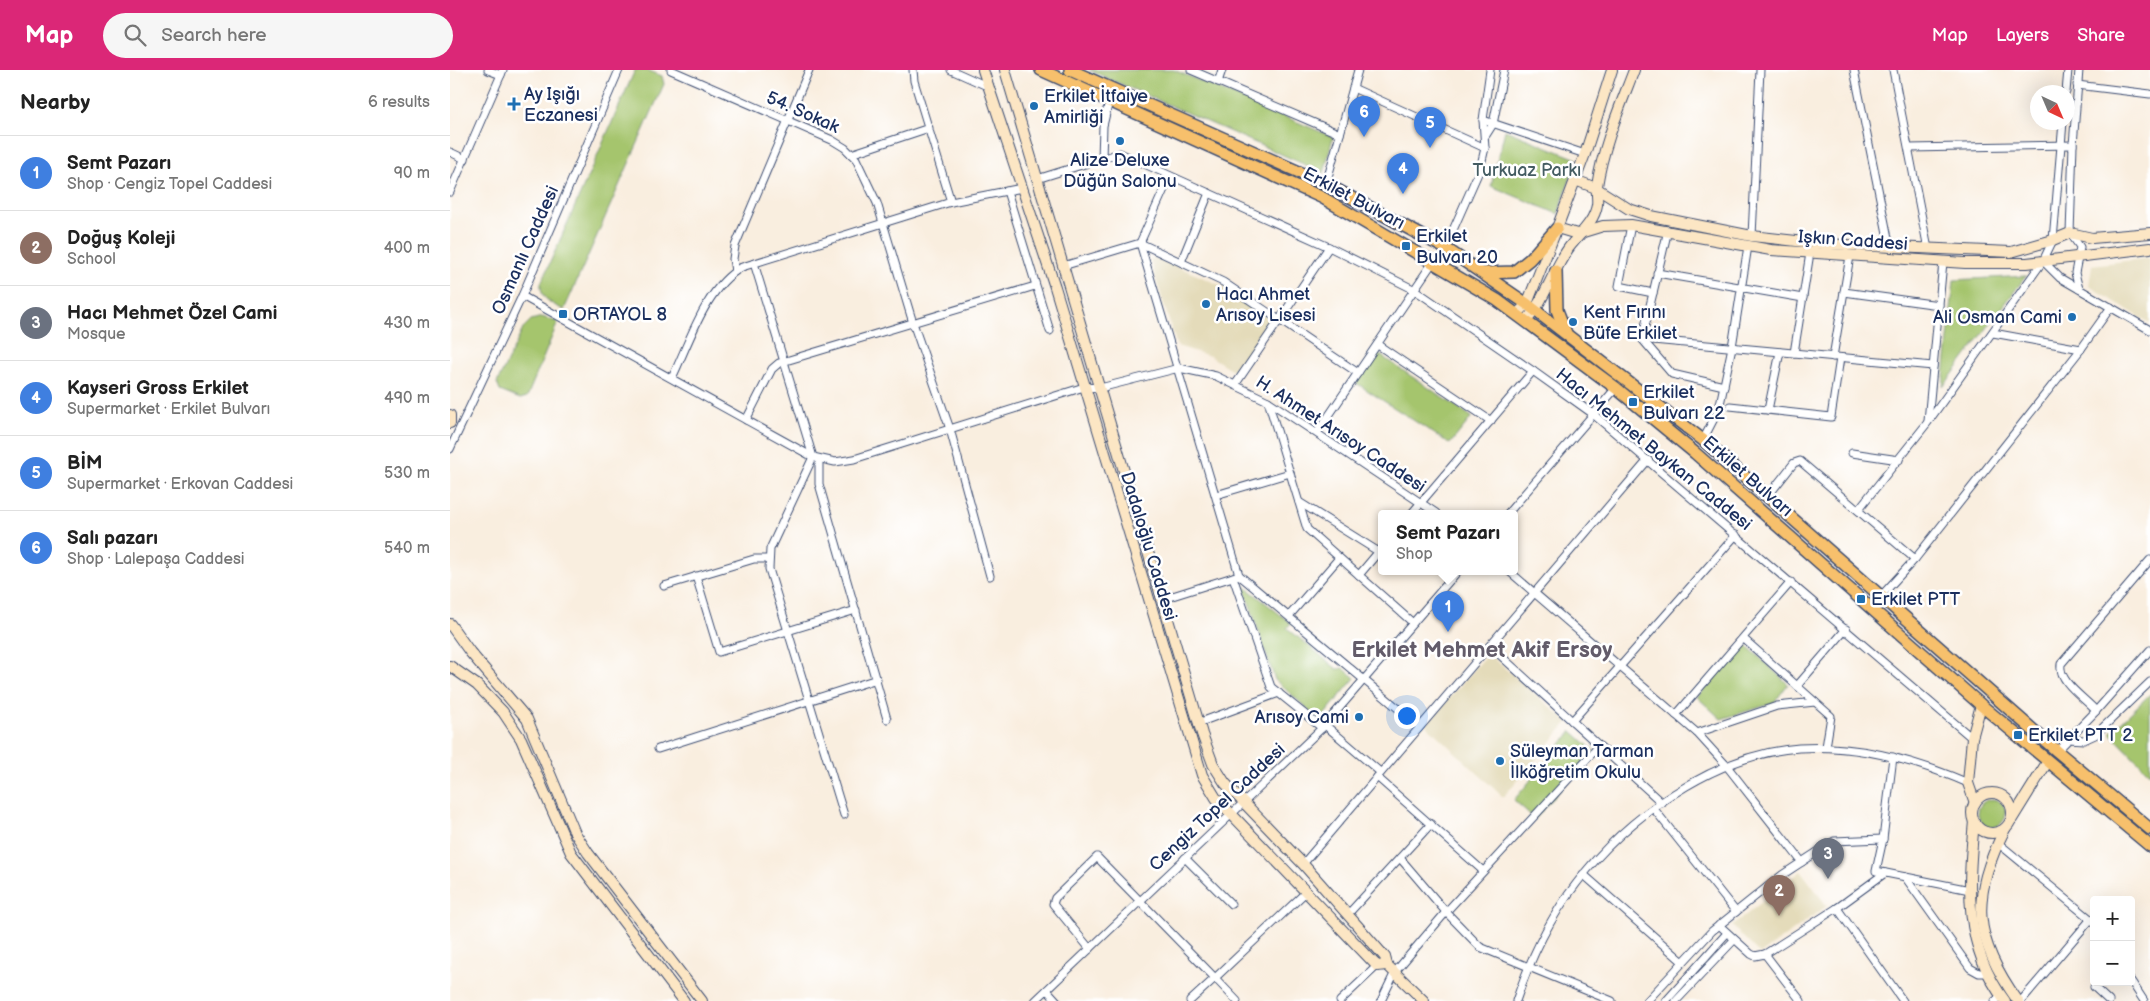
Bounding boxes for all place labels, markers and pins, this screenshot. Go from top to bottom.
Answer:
place label: Ay Işığı Eczanesi [524,84,598,126]
place label: Erkilet İtfaiye Amirliği [1044,85,1148,128]
pin: 6 [1348,96,1380,137]
marker: Ay Işığı Eczanesi [508,98,520,110]
marker: Erkilet İtfaiye Amirliği [1028,100,1040,112]
pin: 5 [1414,107,1446,148]
marker: Alize Deluxe Düğün Salonu [1114,135,1126,147]
place label: Alize Deluxe Düğün Salonu [1063,150,1177,192]
pin: 4 [1387,153,1419,194]
place label: Erkilet Bulvarı 20 [1416,226,1498,268]
marker: Erkilet Bulvarı 20 [1400,240,1412,252]
place label: Hacı Ahmet Arısoy Lisesi [1216,284,1316,326]
marker: Hacı Ahmet Arısoy Lisesi [1200,298,1212,310]
place label: Kent Fırını Büfe Erkilet [1583,302,1678,344]
place label: ORTAYOL 8 [573,304,667,325]
place label: Ali Osman Cami [1933,307,2062,328]
marker: ORTAYOL 8 [557,308,569,320]
marker: Ali Osman Cami [2066,311,2078,323]
marker: Kent Fırını Büfe Erkilet [1567,316,1579,328]
place label: Erkilet Bulvarı 22 [1643,382,1725,424]
marker: Erkilet Bulvarı 22 [1627,396,1639,408]
place label: Erkilet PTT [1871,589,1960,610]
pin: 1 [1432,591,1464,632]
marker: Erkilet PTT [1855,593,1867,605]
place label: Arısoy Cami [1254,707,1349,728]
marker: Arısoy Cami [1353,711,1365,723]
place label: Erkilet PTT 2 [2028,725,2133,746]
marker: Erkilet PTT 2 [2012,729,2024,741]
place label: Süleyman Tarman İlköğretim Okulu [1510,741,1654,783]
marker: Süleyman Tarman İlköğretim Okulu [1494,755,1506,767]
pin: 3 [1812,838,1844,879]
pin: 2 [1763,875,1795,916]

